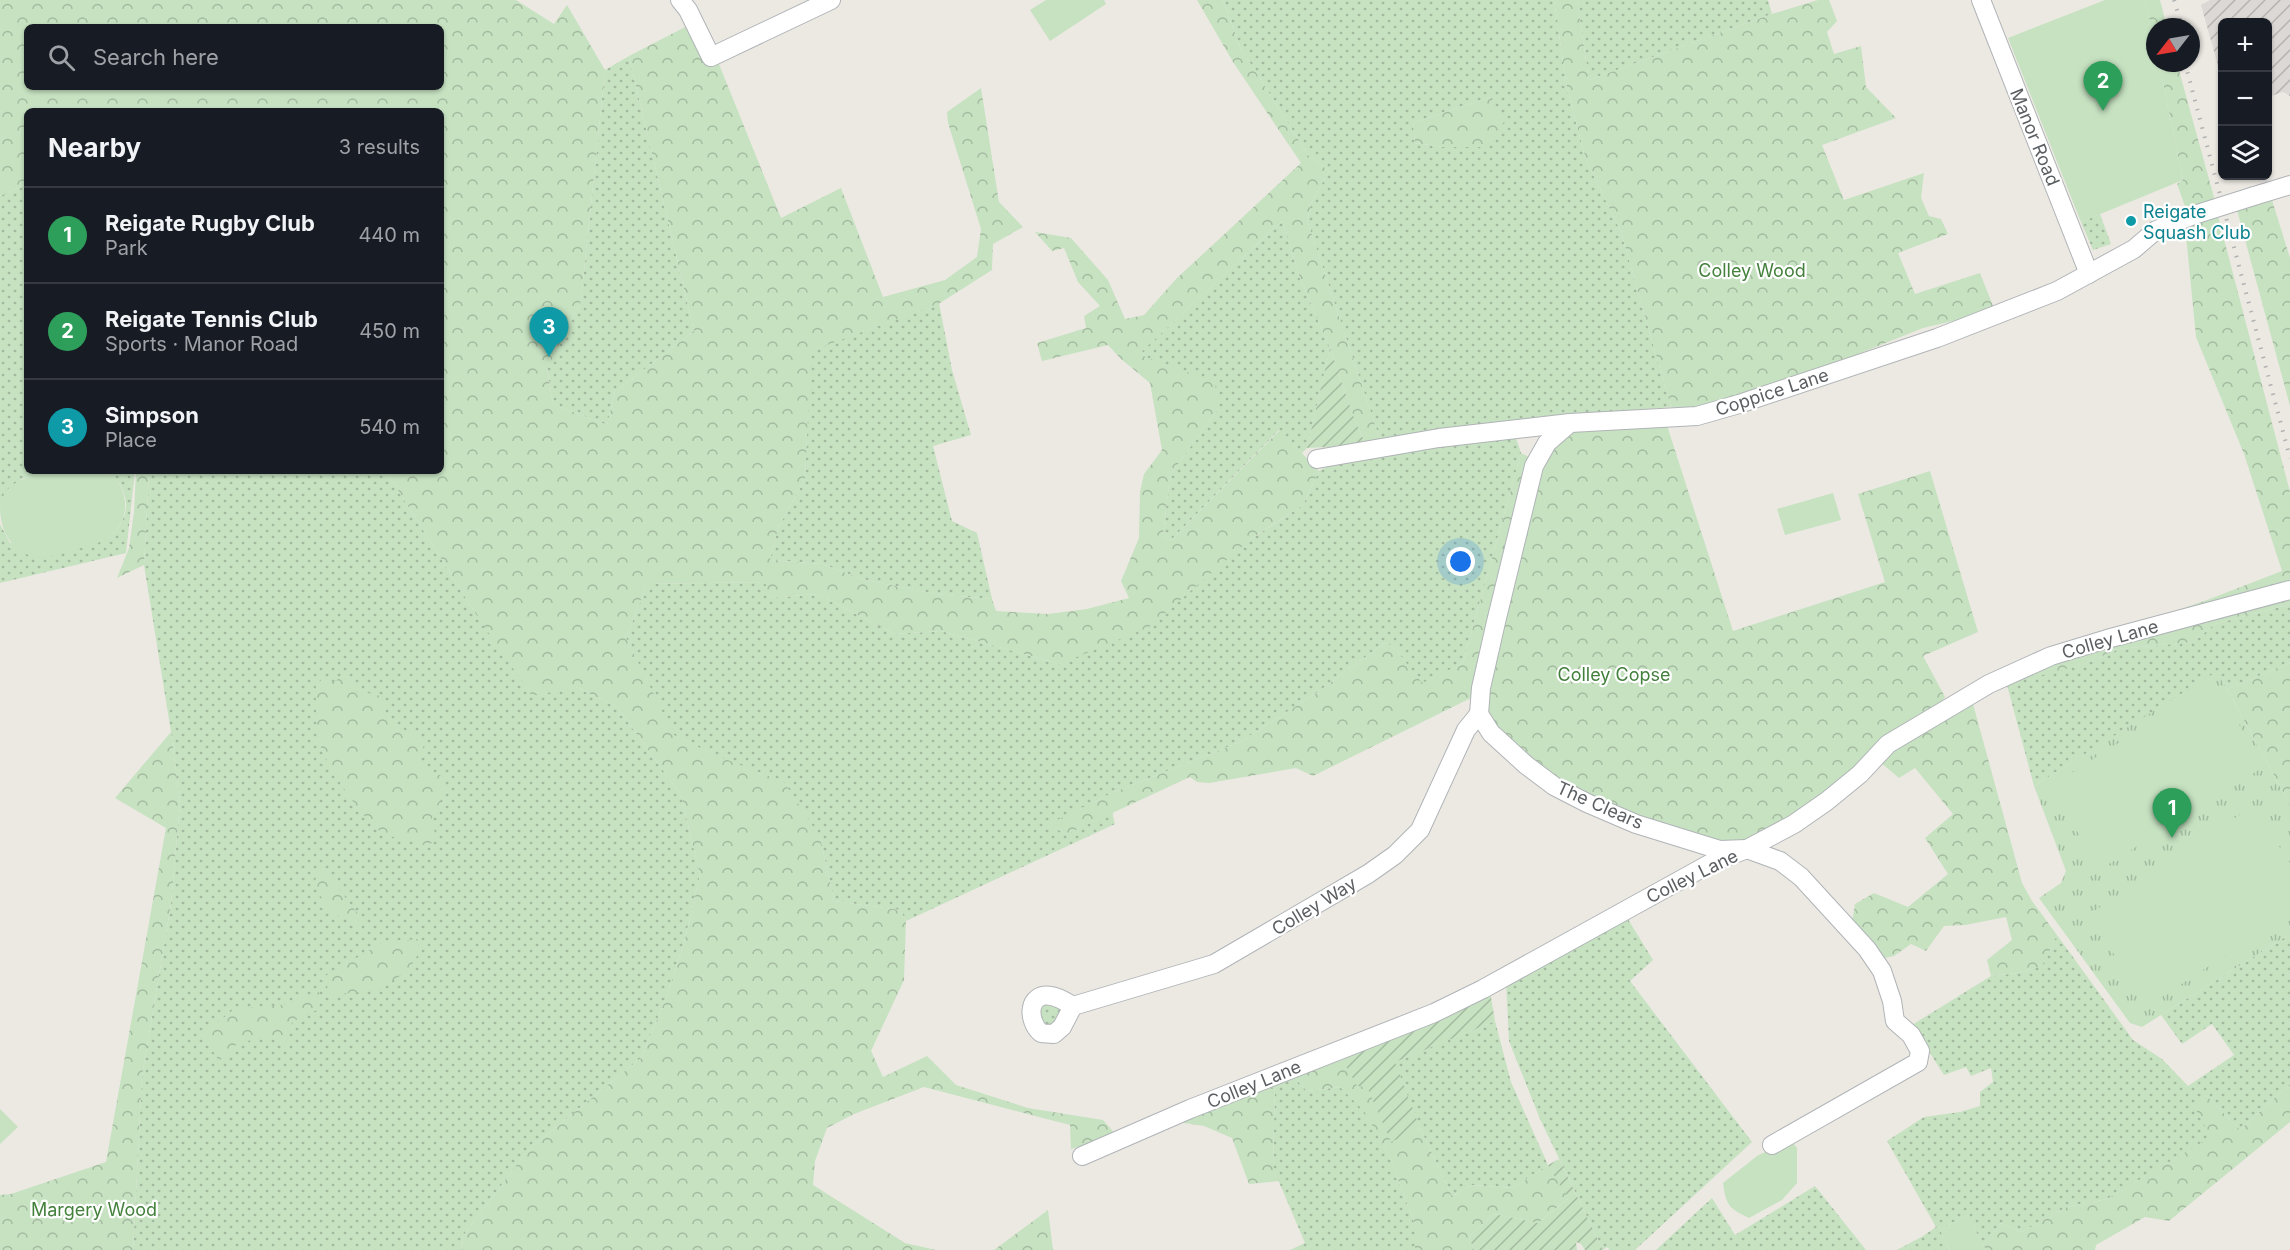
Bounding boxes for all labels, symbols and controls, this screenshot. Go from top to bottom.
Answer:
north arrow [2146,18,2200,72]
map controls [2218,18,2272,180]
button: + [2218,18,2272,72]
search box [24,24,444,90]
icon: search [45,41,78,74]
text: Search here [93,44,219,70]
pin: 2 [2084,62,2122,111]
button: − [2218,72,2272,126]
street label: Manor Road [2006,85,2064,189]
button: layers [2218,126,2272,180]
text: Nearby [48,132,141,163]
text: 3 results [339,135,420,159]
place label: Reigate Squash Club [2143,201,2251,243]
text: Reigate Rugby Club [105,210,315,236]
marker: Reigate Squash Club [2124,214,2138,228]
text: 1 [63,223,72,247]
text: 440 m [358,223,420,247]
text: Park [105,236,148,260]
park label: Colley Wood [1698,260,1806,281]
text: Reigate Tennis Club [105,306,318,332]
pin: 3 [530,308,568,357]
text: 2 [61,319,74,343]
text: 450 m [359,319,420,343]
text: Sports · Manor Road [105,332,298,356]
street label: Coppice Lane [1713,364,1831,420]
text: Simpson [105,402,199,428]
text: 3 [61,415,74,439]
text: 540 m [359,415,420,439]
text: Place [105,428,157,452]
your location [1446,547,1475,576]
street label: Colley Lane [2059,615,2161,663]
park label: Colley Copse [1558,664,1670,685]
street label: The Clears [1554,777,1646,833]
pin: 1 [2152,788,2192,838]
street label: Colley Lane [1643,845,1741,907]
street label: Colley Way [1268,873,1360,939]
street label: Colley Lane [1204,1056,1304,1112]
park label: Margery Wood [31,1199,157,1220]

